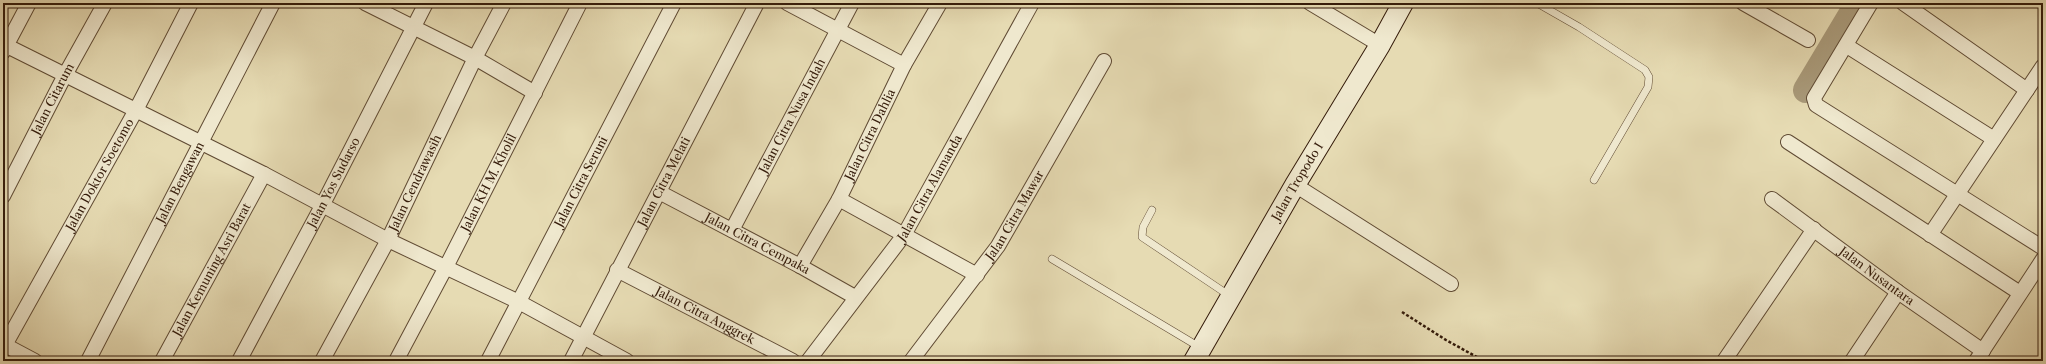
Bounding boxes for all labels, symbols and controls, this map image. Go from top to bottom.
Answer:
street label: Jalan Citra Nusa Indah [754,55,829,177]
street label: Jalan Citarum [27,60,77,139]
street label: Jalan Citra Dahlia [840,86,899,184]
street label: Jalan Doktor Soetomo [61,116,137,235]
street label: Jalan KH M. Kholil [456,131,520,236]
street label: Jalan Citra Alamanda [893,131,965,246]
street label: Jalan Cendrawasih [384,132,444,235]
street label: Jalan Citra Seruni [550,133,611,231]
street label: Jalan Citra Melati [633,134,693,231]
street label: Jalan Yos Sudarso [303,135,363,232]
street label: Jalan Bengawan [152,139,207,227]
street label: Jalan Tropodo I [1267,140,1326,225]
street label: Jalan Citra Mawar [981,168,1047,265]
street label: Jalan Kemuning Asri Barat [168,200,254,340]
street label: Jalan Citra Cempaka [701,208,813,277]
street label: Jalan Nusantara [1835,242,1918,308]
street label: Jalan Citra Anggrek [651,282,758,347]

